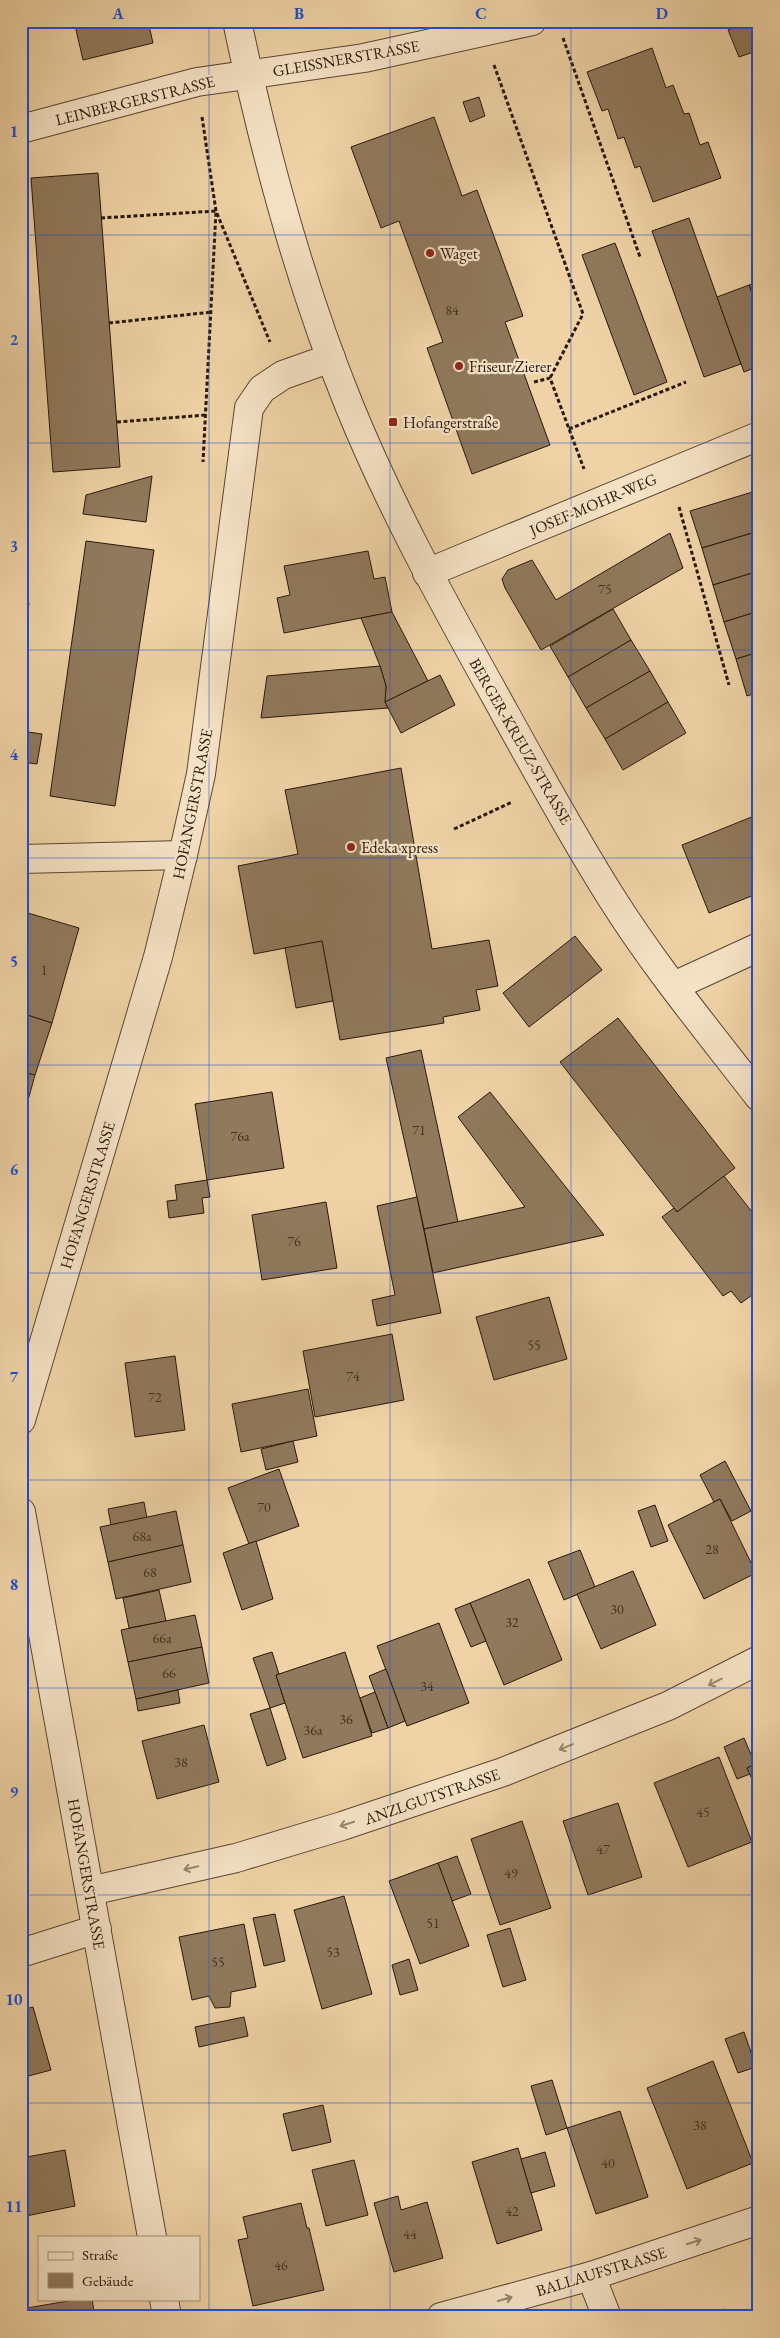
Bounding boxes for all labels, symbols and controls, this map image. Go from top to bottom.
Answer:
text: A [111,3,124,24]
text: B [294,3,304,24]
text: C [475,3,487,24]
text: D [656,3,668,24]
street label: GLEISSNERSTRASSE [271,35,421,82]
street label: LEINBERGERSTRASSE [53,71,217,130]
text: 1 [10,121,18,142]
place label: Waget [440,243,478,264]
marker: Waget [424,247,436,259]
house number: 84 [445,301,459,319]
text: 2 [10,329,19,350]
place label: Friseur Zierer [469,356,552,377]
marker: Friseur Zierer [453,360,465,372]
place label: Hofangerstraße [403,412,498,433]
marker: Hofangerstraße [387,416,399,428]
street label: JOSEF-MOHR-WEG [525,468,660,542]
text: 3 [10,536,18,557]
house number: 75 [598,580,612,598]
street label: BERGER-KREUZ-STRASSE [464,654,577,828]
street label: HOFANGERSTRASSE [168,727,217,881]
text: 4 [10,744,19,765]
place label: Edeka xpress [361,837,438,858]
marker: Edeka xpress [345,841,357,853]
text: 5 [10,951,18,972]
house number: 1 [41,961,47,979]
street label: HOFANGERSTRASSE [55,1119,120,1271]
house number: 71 [412,1121,426,1139]
house number: 76a [230,1127,250,1145]
text: 6 [10,1159,19,1180]
house number: 76 [287,1232,301,1250]
house number: 55 [527,1336,541,1354]
text: 7 [10,1366,19,1387]
house number: 74 [346,1367,360,1385]
house number: 72 [148,1388,162,1406]
house number: 70 [257,1498,271,1516]
house number: 68a [132,1527,152,1545]
house number: 28 [705,1540,719,1558]
house number: 68 [143,1563,157,1581]
text: 8 [10,1574,18,1595]
house number: 30 [610,1600,624,1618]
house number: 32 [505,1613,519,1631]
house number: 66a [152,1629,172,1647]
house number: 66 [162,1664,176,1682]
house number: 34 [420,1677,434,1695]
one-way arrow [708,1677,723,1687]
house number: 36 [339,1710,353,1728]
house number: 36a [303,1721,323,1739]
one-way arrow [559,1743,574,1752]
house number: 38 [174,1753,188,1771]
street label: ANZLGUTSTRASSE [361,1763,503,1830]
text: 9 [10,1781,19,1802]
street label: HOFANGERSTRASSE [63,1797,110,1951]
house number: 45 [696,1803,710,1821]
one-way arrow [340,1820,356,1830]
house number: 47 [596,1840,610,1858]
one-way arrow [183,1864,199,1873]
house number: 49 [504,1864,518,1882]
house number: 51 [426,1914,440,1932]
house number: 53 [326,1943,340,1961]
house number: 55 [211,1953,225,1971]
text: 10 [6,1989,23,2010]
house number: 38 [693,2116,707,2134]
house number: 40 [601,2154,615,2172]
text: 11 [6,2196,22,2217]
house number: 42 [505,2202,519,2220]
house number: 44 [403,2225,417,2243]
legend [38,2236,200,2300]
one-way arrow [685,2237,701,2246]
street label: BALLAUFSTRASSE [533,2242,669,2301]
text: Straße [82,2245,118,2264]
house number: 46 [274,2256,288,2274]
text: Gebäude [82,2271,134,2290]
one-way arrow [496,2294,512,2304]

